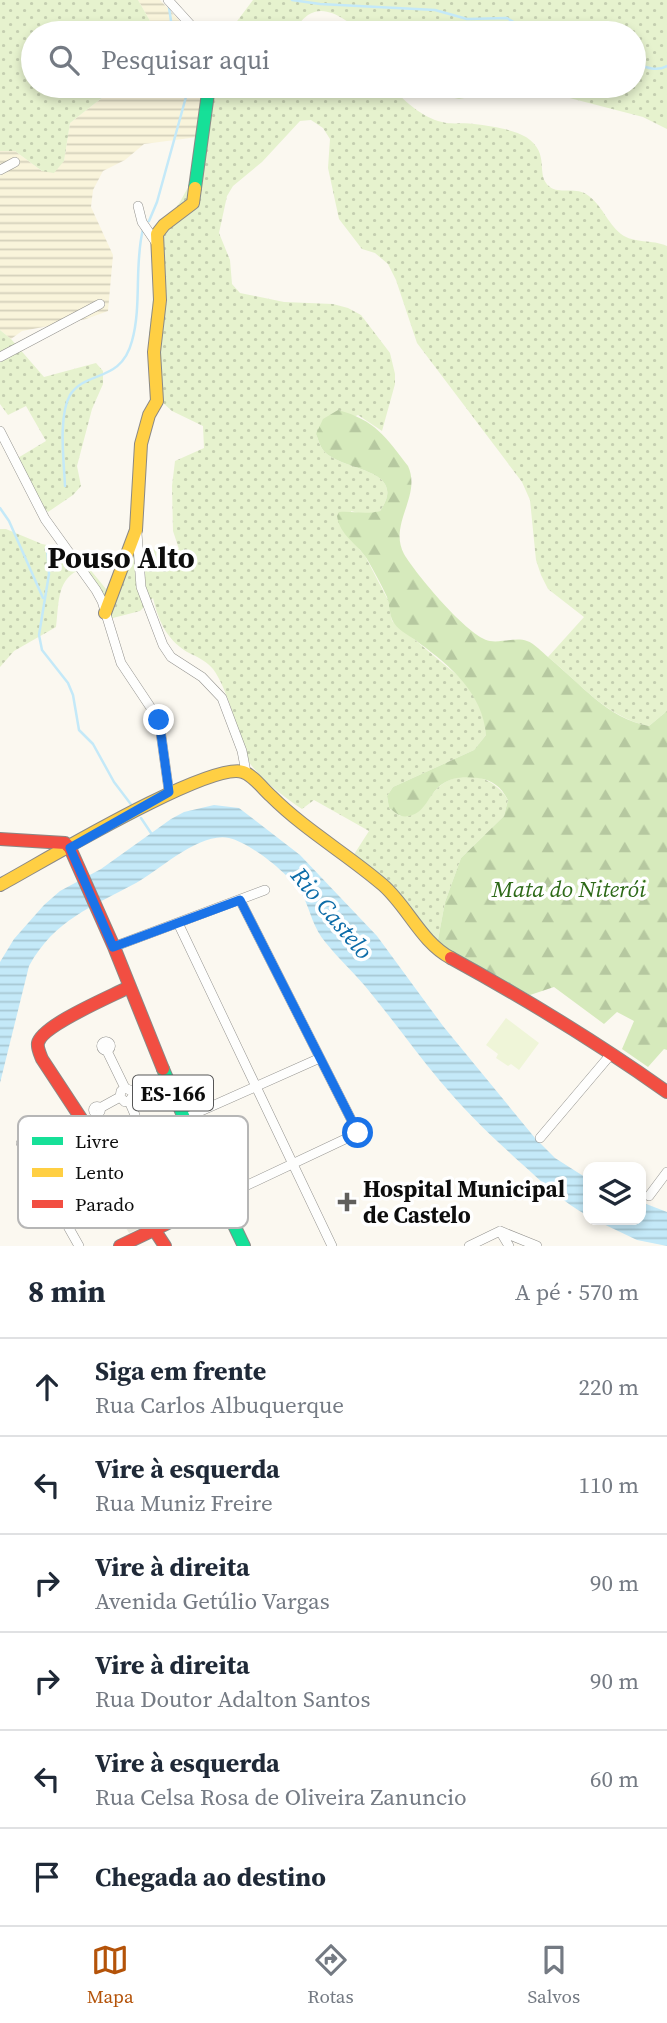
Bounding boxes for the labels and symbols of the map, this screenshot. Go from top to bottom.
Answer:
district label: Pouso Alto [47,537,195,578]
route end [143,704,174,735]
water label: Rio Castelo [283,859,381,966]
park label: Mata do Niterói [491,873,646,905]
road number: ES-166 [133,1076,213,1110]
legend [18,1116,248,1228]
route start [342,1117,373,1148]
text: Livre [75,1128,119,1154]
text: Lento [75,1159,124,1185]
place label: Hospital Municipal de Castelo [363,1173,565,1231]
text: Parado [75,1191,134,1217]
marker: Hospital Municipal de Castelo [337,1192,357,1212]

